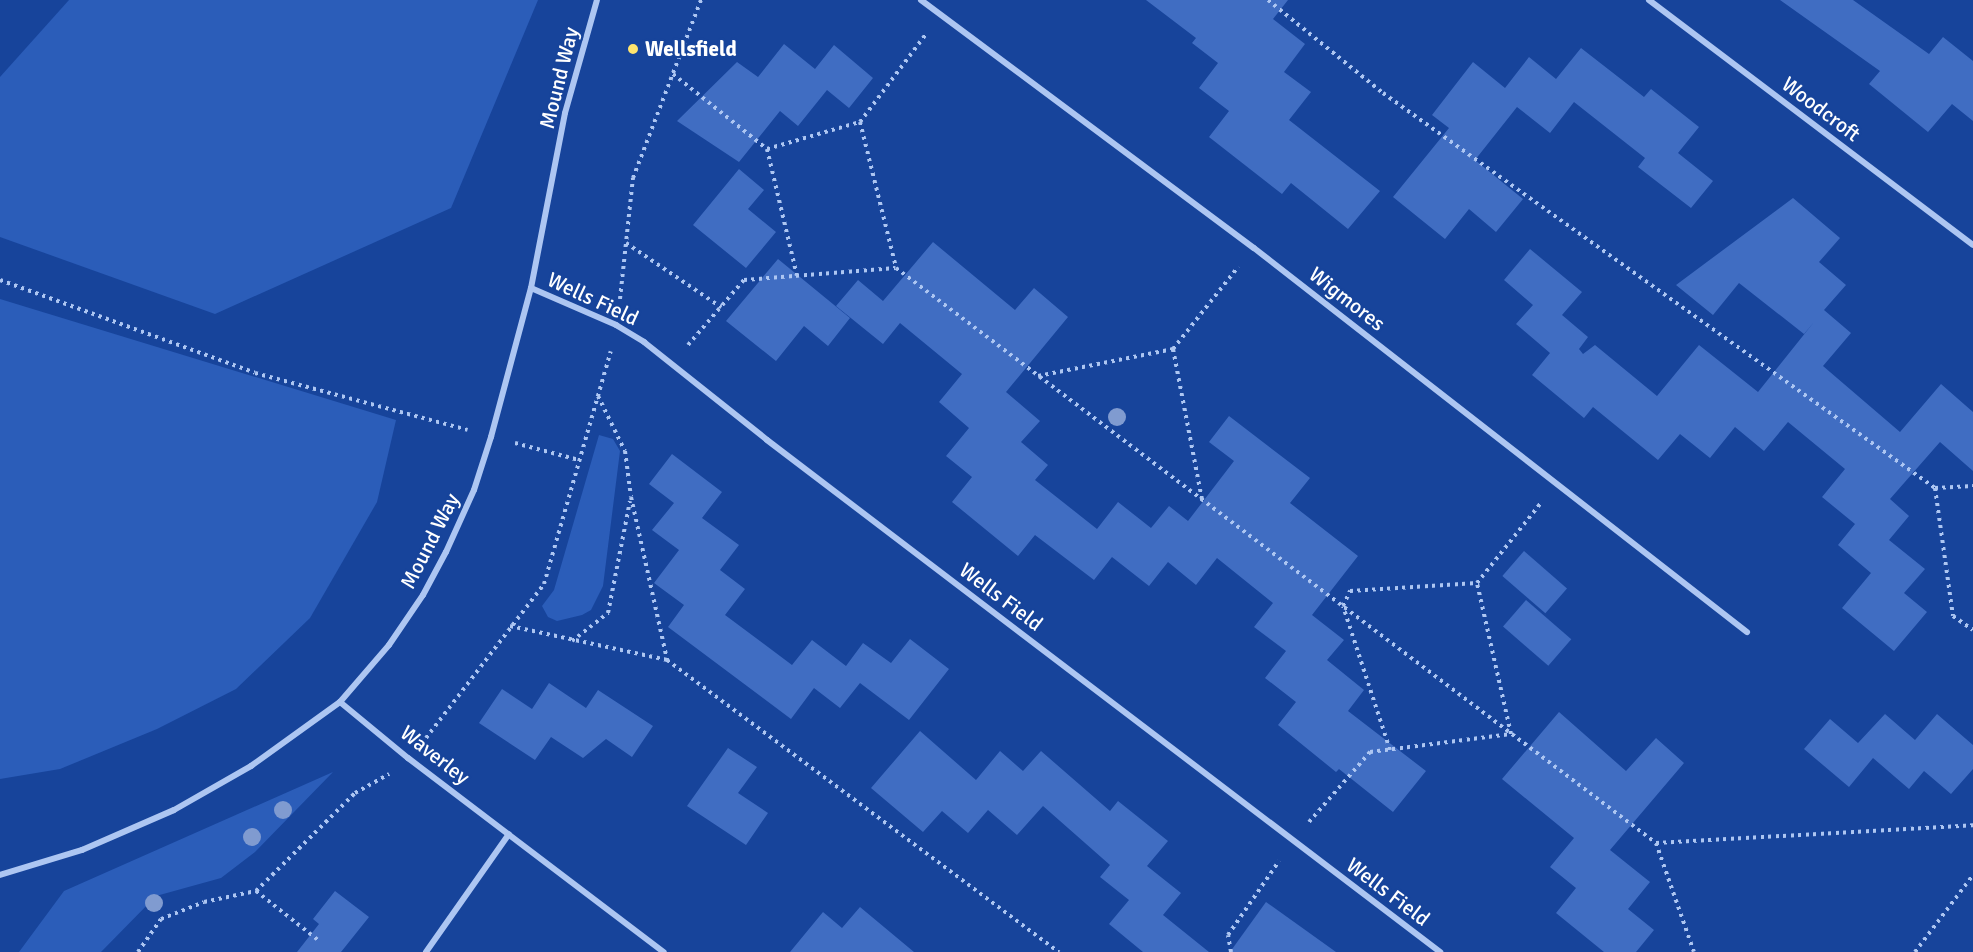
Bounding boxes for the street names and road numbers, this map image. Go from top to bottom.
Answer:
street label: Mound Way [534,25,584,131]
street label: Woodcroft [1777,71,1865,147]
street label: Wigmores [1304,262,1390,336]
street label: Wells Field [543,267,643,331]
street label: Mound Way [395,489,465,593]
street label: Wells Field [954,558,1048,636]
street label: Waverley [395,720,475,790]
street label: Wells Field [1341,853,1435,931]

